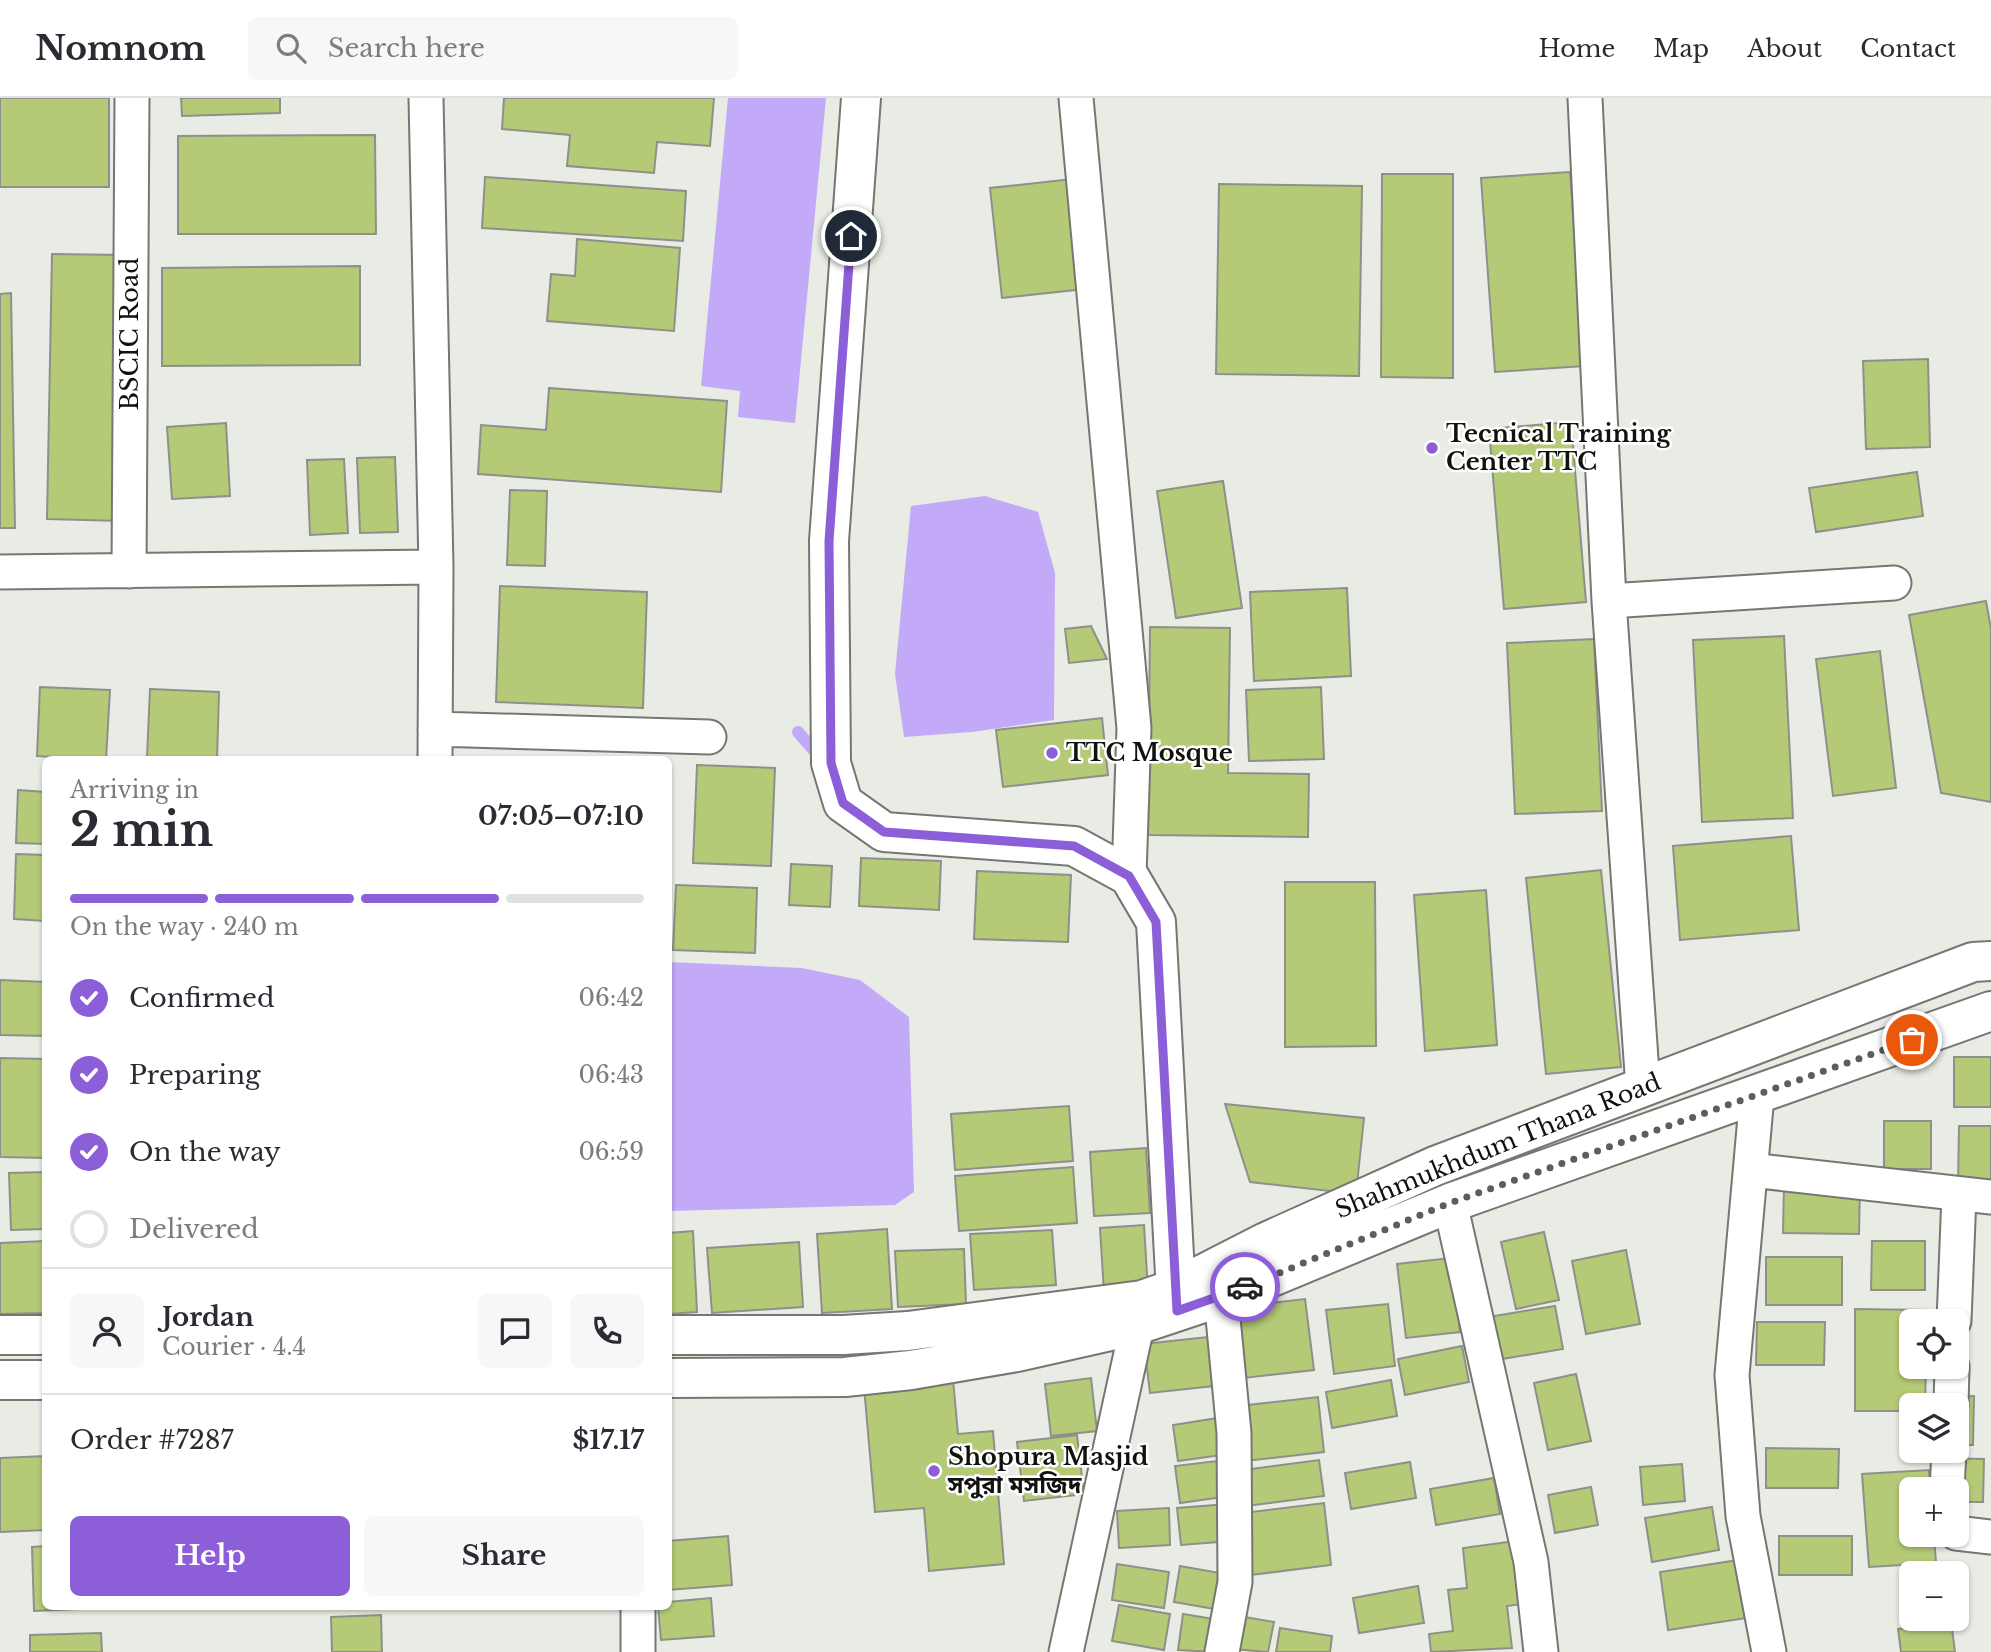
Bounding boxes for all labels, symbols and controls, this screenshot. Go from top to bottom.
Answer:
search box [248,17,738,80]
text: Nomnom [35,28,206,69]
icon: search [272,29,310,67]
text: Search here [328,32,485,64]
text: Home [1539,34,1615,63]
text: Map [1653,34,1709,63]
text: About [1747,34,1822,63]
text: Contact [1860,34,1956,63]
pin [821,206,881,266]
icon: home [832,217,870,255]
street label: BSCIC Road [115,258,144,410]
place label: Tecnical Training Center TTC [1446,419,1672,476]
marker: Tecnical Training Center TTC [1424,440,1440,456]
place label: TTC Mosque [1066,738,1233,767]
marker: TTC Mosque [1044,745,1060,761]
text: Arriving in [70,776,199,804]
text: 07:05–07:10 [478,800,644,832]
text: 2 min [70,801,213,858]
text: On the way · 240 m [70,913,299,941]
icon: check [70,979,108,1017]
text: Confirmed [129,982,274,1014]
text: 06:42 [579,984,644,1012]
pin [1882,1010,1942,1070]
icon: bag [1893,1021,1931,1059]
icon: check [70,1056,108,1094]
text: Preparing [129,1059,261,1091]
text: 06:43 [579,1061,644,1089]
street label: Shahmukhdum Thana Road [1331,1067,1665,1224]
icon: check [70,1133,108,1171]
text: On the way [129,1136,281,1168]
text: 06:59 [578,1138,644,1166]
text: Delivered [129,1213,259,1245]
courier [1210,1252,1280,1322]
icon: car [1226,1268,1264,1306]
button: person [70,1294,144,1368]
button: chat [478,1294,552,1368]
button: phone [570,1294,644,1368]
text: Jordan [162,1301,254,1333]
map controls [1899,1309,1969,1631]
button: locate [1899,1309,1969,1379]
text: Courier · 4.4 [162,1333,306,1361]
button: layers [1899,1393,1969,1463]
text: Order #7287 [70,1424,234,1456]
text: $17.17 [572,1424,644,1456]
place label: Shopura Masjid সপুরা মসজিদ [947,1442,1149,1499]
marker: Shopura Masjid সপুরা মসজিদ [926,1463,942,1479]
button: + [1899,1477,1969,1547]
button: Help [70,1516,350,1596]
button: Share [364,1516,644,1596]
button: − [1899,1561,1969,1631]

